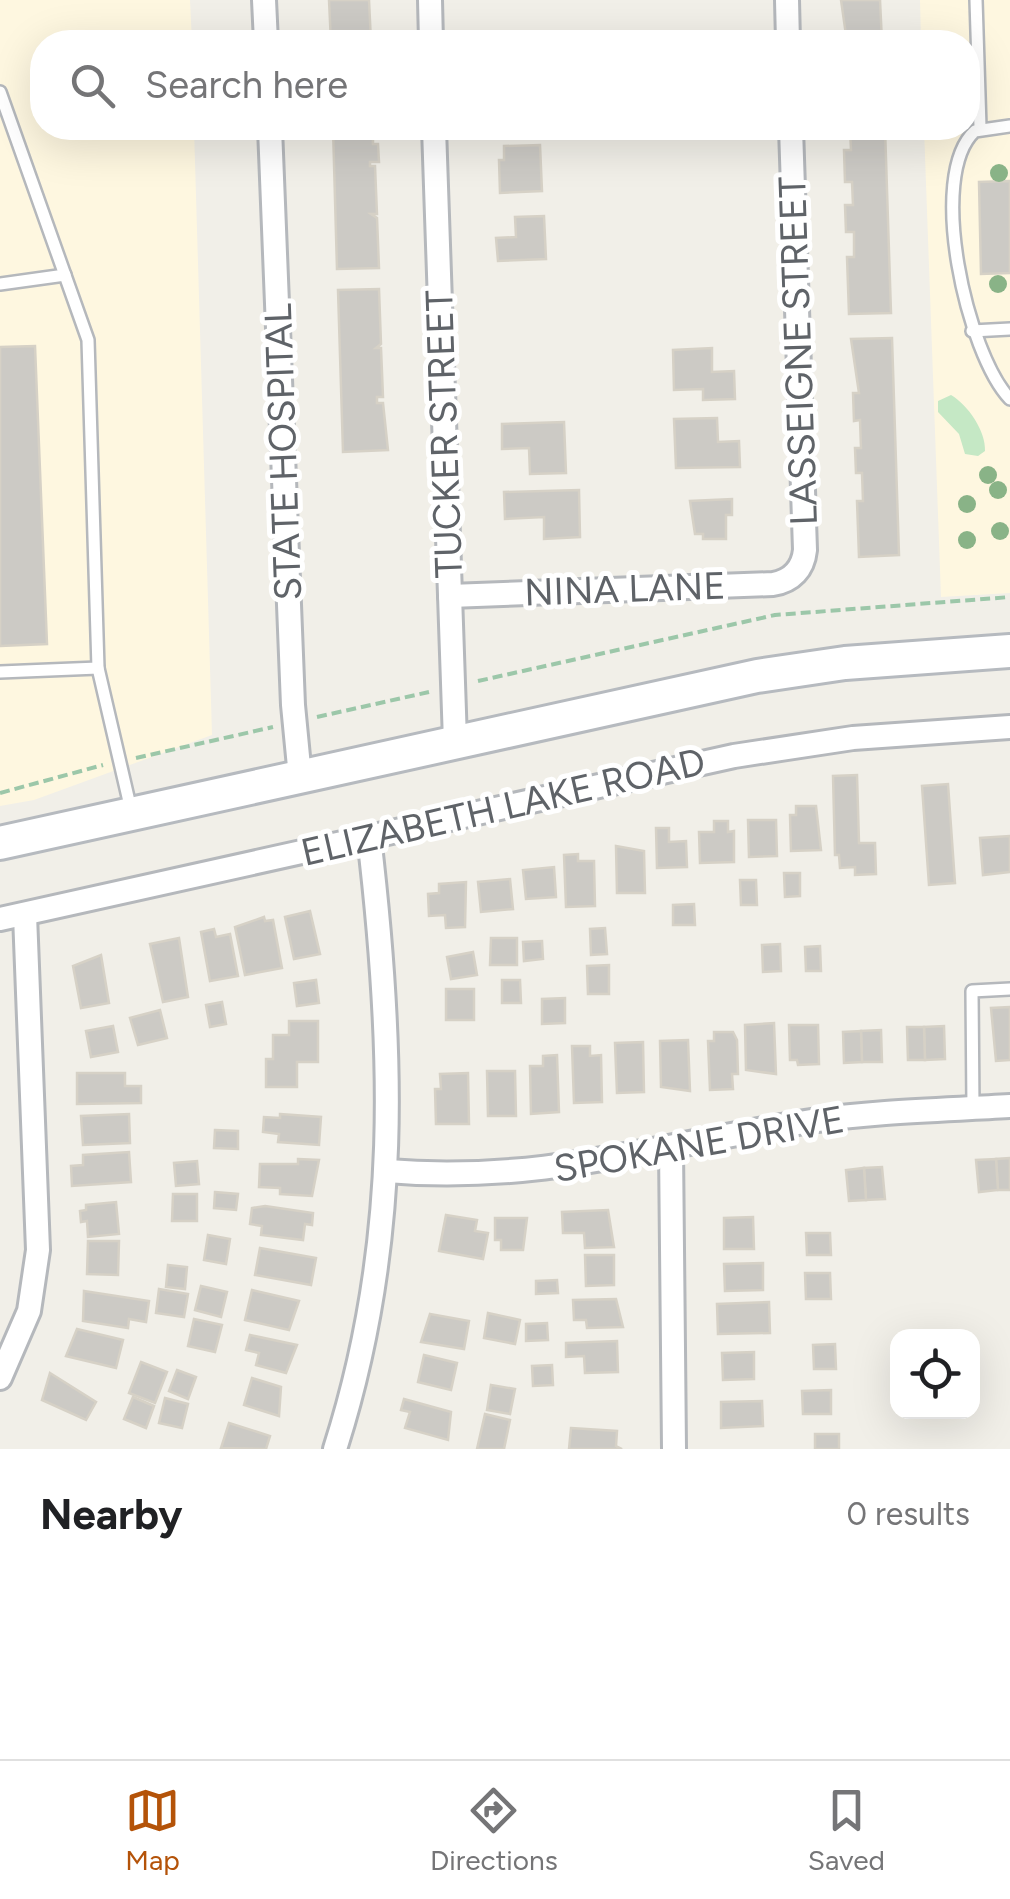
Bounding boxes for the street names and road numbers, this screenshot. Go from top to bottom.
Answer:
street label: LASSEIGNE STREET [769,176,827,526]
street label: TUCKER STREET [416,289,472,579]
street label: STATE HOSPITAL [255,302,311,601]
street label: NINA LANE [523,562,727,616]
street label: ELIZABETH LAKE ROAD [297,738,709,876]
street label: SPOKANE DRIVE [550,1096,848,1192]

